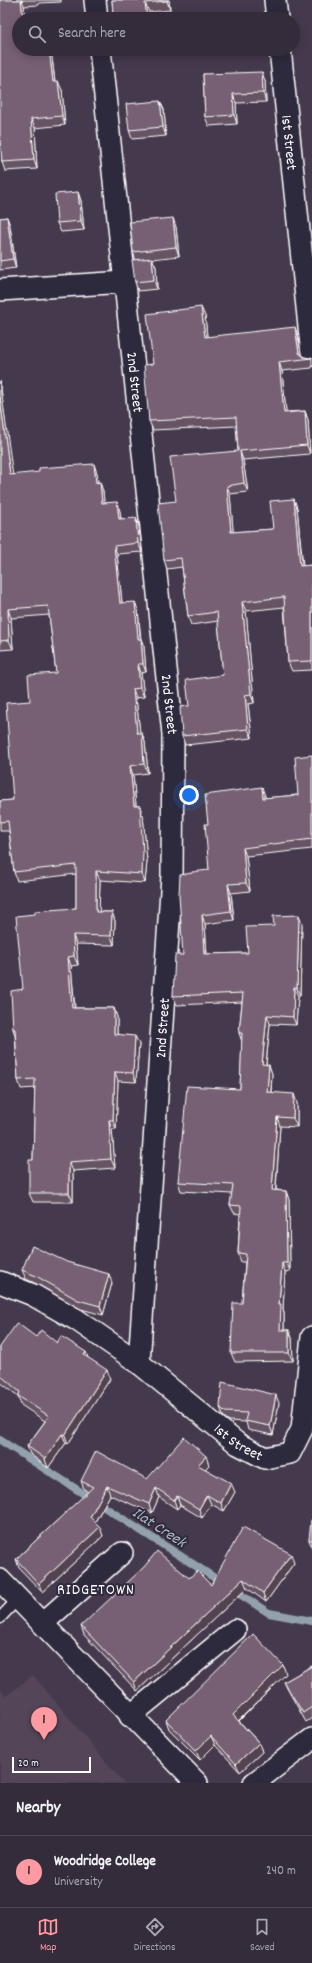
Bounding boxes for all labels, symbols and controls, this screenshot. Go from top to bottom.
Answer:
search box [12,12,300,56]
icon: search [26,23,48,45]
text: Search here [58,23,126,45]
street label: 1st Street [274,114,302,172]
street label: 2nd Street [119,351,148,414]
street label: 2nd Street [154,673,182,736]
your location [179,785,199,805]
street label: 2nd Street [151,997,177,1059]
street label: 1st Street [208,1419,267,1468]
water label: Ilat Creek [127,1502,191,1555]
district label: RIDGETOWN [57,1579,135,1602]
pin: 1 [31,1707,57,1740]
scale bar [12,1755,91,1774]
text: 20 m [18,1756,39,1772]
text: Nearby [16,1797,60,1821]
text: Woodridge College [54,1851,156,1873]
text: 1 [28,1862,30,1881]
text: 240 m [266,1862,296,1881]
text: University [54,1873,103,1892]
tab: Map [37,1916,59,1956]
tab: Directions [134,1916,176,1956]
tab: Saved [250,1916,275,1956]

